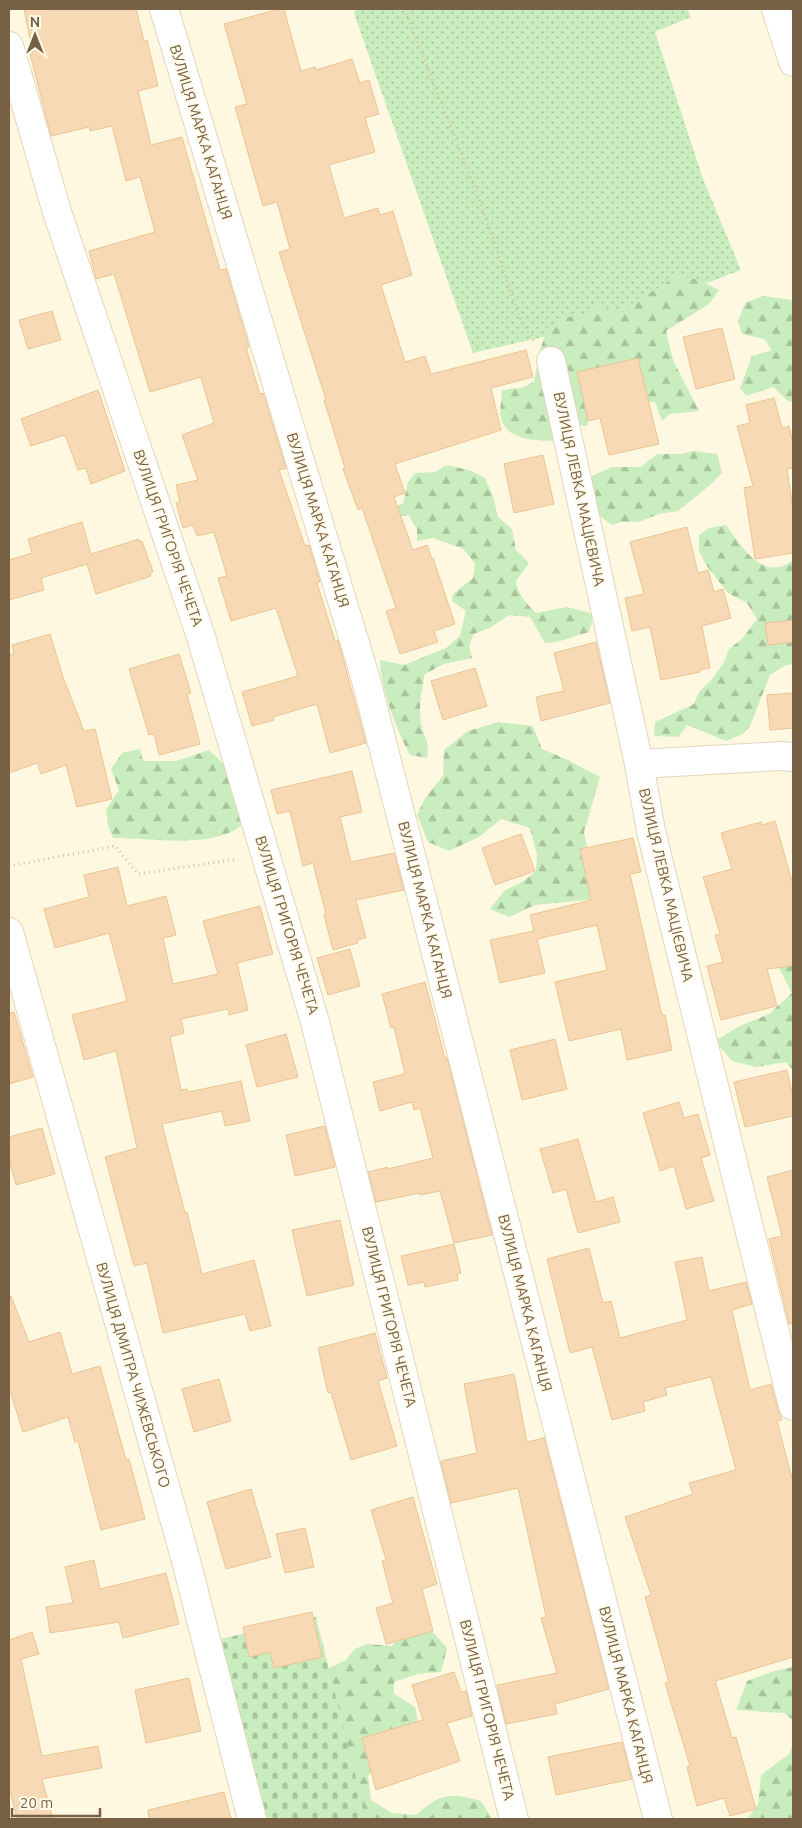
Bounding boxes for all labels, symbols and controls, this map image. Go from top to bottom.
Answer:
north arrow [10,10,60,60]
text: N [30,14,40,30]
street label: ВУЛИЦЯ МАРКА КАГАНЦЯ [167,42,236,221]
street label: ВУЛИЦЯ ЛЕВКА МАЦІЄВИЧА [551,390,608,588]
street label: ВУЛИЦЯ МАРКА КАГАНЦЯ [284,430,353,609]
street label: ВУЛИЦЯ ГРИГОРІЯ ЧЕЧЕТА [130,447,207,629]
street label: ВУЛИЦЯ ЛЕВКА МАЦІЄВИЧА [636,786,697,984]
street label: ВУЛИЦЯ МАРКА КАГАНЦЯ [395,819,456,1000]
street label: ВУЛИЦЯ ГРИГОРІЯ ЧЕЧЕТА [252,834,323,1016]
street label: ВУЛИЦЯ МАРКА КАГАНЦЯ [495,1212,556,1393]
street label: ВУЛИЦЯ ГРИГОРІЯ ЧЕЧЕТА [359,1225,420,1409]
street label: ВУЛИЦЯ ДМИТРА ЧИЖЕВСЬКОГО [93,1260,174,1490]
street label: ВУЛИЦЯ МАРКА КАГАНЦЯ [596,1604,657,1785]
street label: ВУЛИЦЯ ГРИГОРІЯ ЧЕЧЕТА [457,1618,518,1802]
scale bar [12,1786,100,1818]
text: 20 m [20,1794,53,1811]

